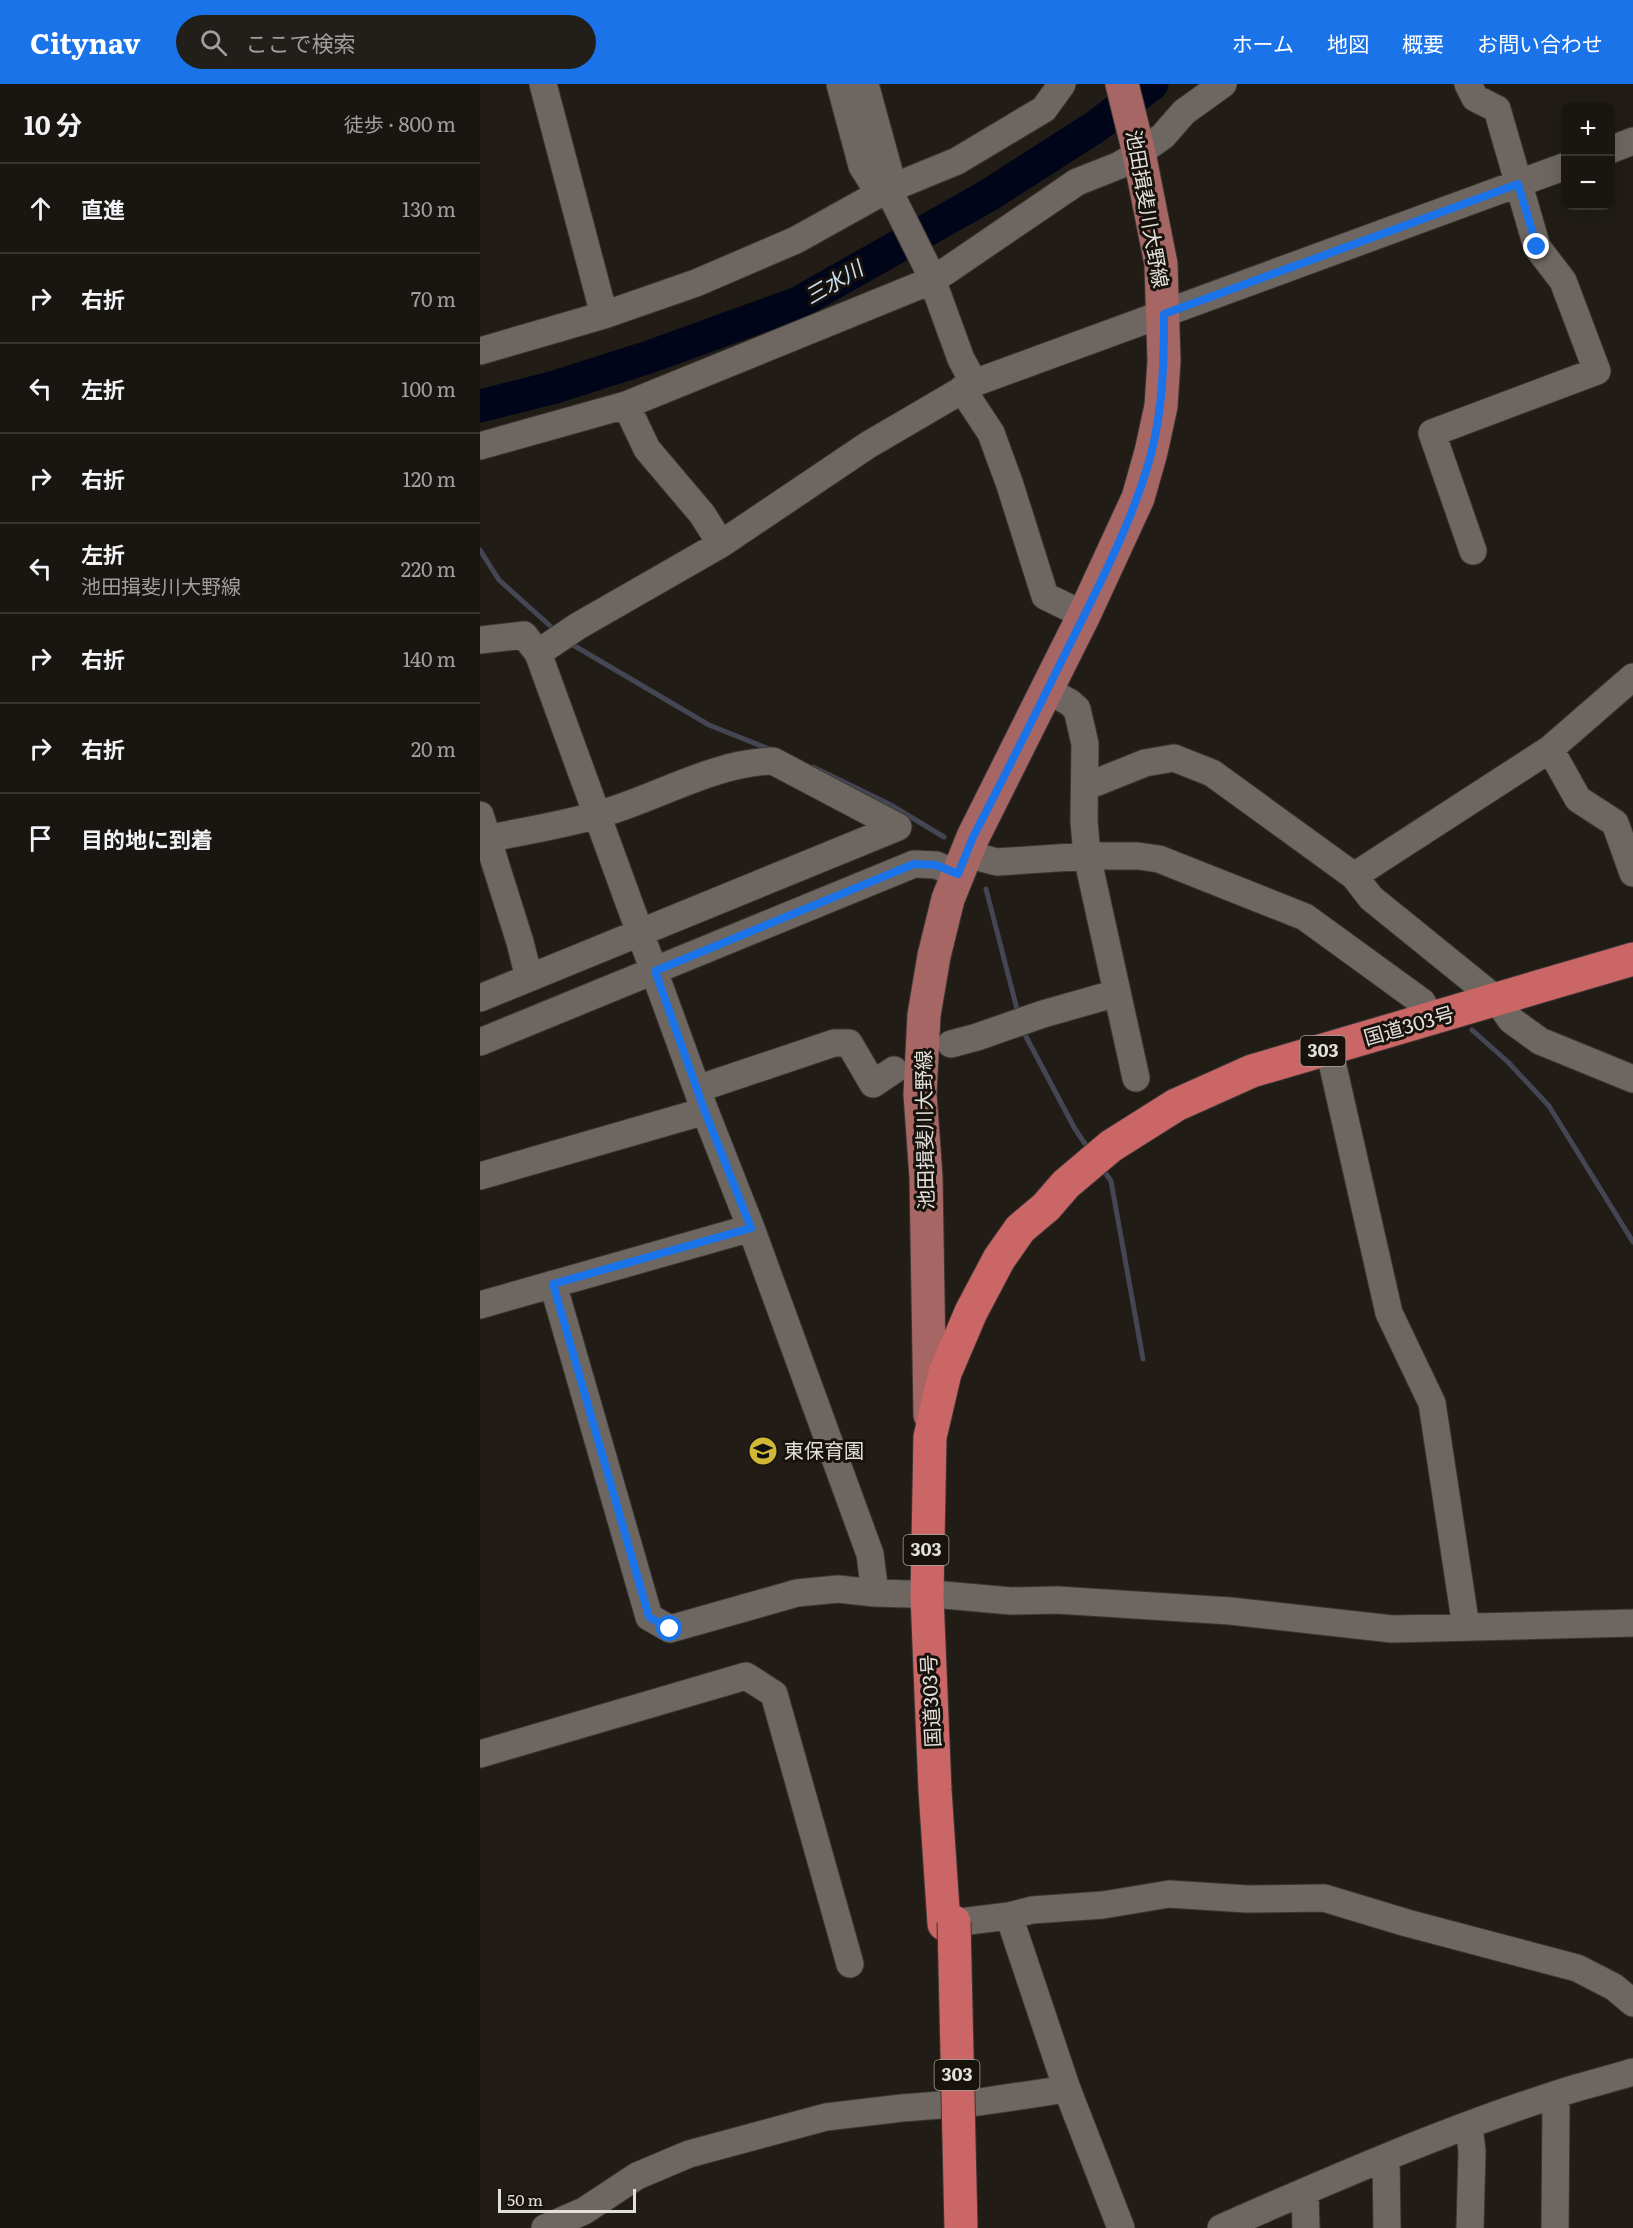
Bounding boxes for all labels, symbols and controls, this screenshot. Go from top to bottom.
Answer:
search box [176,15,596,69]
text: Citynav [30,21,140,63]
icon: search [197,26,230,59]
text: ここで検索 [245,26,355,59]
text: ホーム [1232,27,1294,58]
text: 地図 [1327,27,1369,58]
text: 概要 [1402,27,1444,58]
text: お問い合わせ [1477,27,1603,58]
map controls [1561,102,1615,210]
button: + [1561,102,1615,156]
text: 10 分 [24,104,82,143]
text: 徒歩 · 800 m [344,108,456,138]
street label: 池田揖斐川大野線 [1120,127,1178,290]
button: − [1561,156,1615,210]
icon: ahead [24,192,57,225]
text: 直進 [81,192,125,225]
text: 130 m [402,193,456,223]
route end [1523,233,1549,259]
water label: 三水川 [798,251,870,310]
icon: right [24,282,57,315]
text: 右折 [81,282,125,315]
text: 70 m [411,283,456,313]
icon: left [24,372,57,405]
text: 左折 [81,372,125,405]
text: 100 m [401,373,456,403]
icon: right [24,462,57,495]
text: 右折 [81,462,125,495]
text: 120 m [403,463,456,493]
text: 左折 [81,537,125,570]
icon: left [24,552,57,585]
text: 220 m [401,553,456,583]
text: 池田揖斐川大野線 [81,570,241,600]
icon: right [24,642,57,675]
text: 右折 [81,642,125,675]
text: 140 m [403,643,456,673]
icon: right [24,732,57,765]
text: 右折 [81,732,125,765]
text: 20 m [411,733,456,763]
icon: arrive [24,822,57,855]
text: 目的地に到着 [81,822,213,855]
street label: 国道303号 [1360,997,1457,1051]
road number: 303 [1300,1036,1346,1066]
street label: 池田揖斐川大野線 [907,1050,939,1210]
place label: 東保育園 [784,1434,864,1464]
school or university icon: 東保育園 [747,1435,779,1467]
road number: 303 [904,1535,948,1565]
route start [656,1615,682,1641]
street label: 国道303号 [912,1654,946,1748]
road number: 303 [934,2060,980,2090]
scale bar [498,2186,636,2214]
text: 50 m [507,2187,543,2211]

